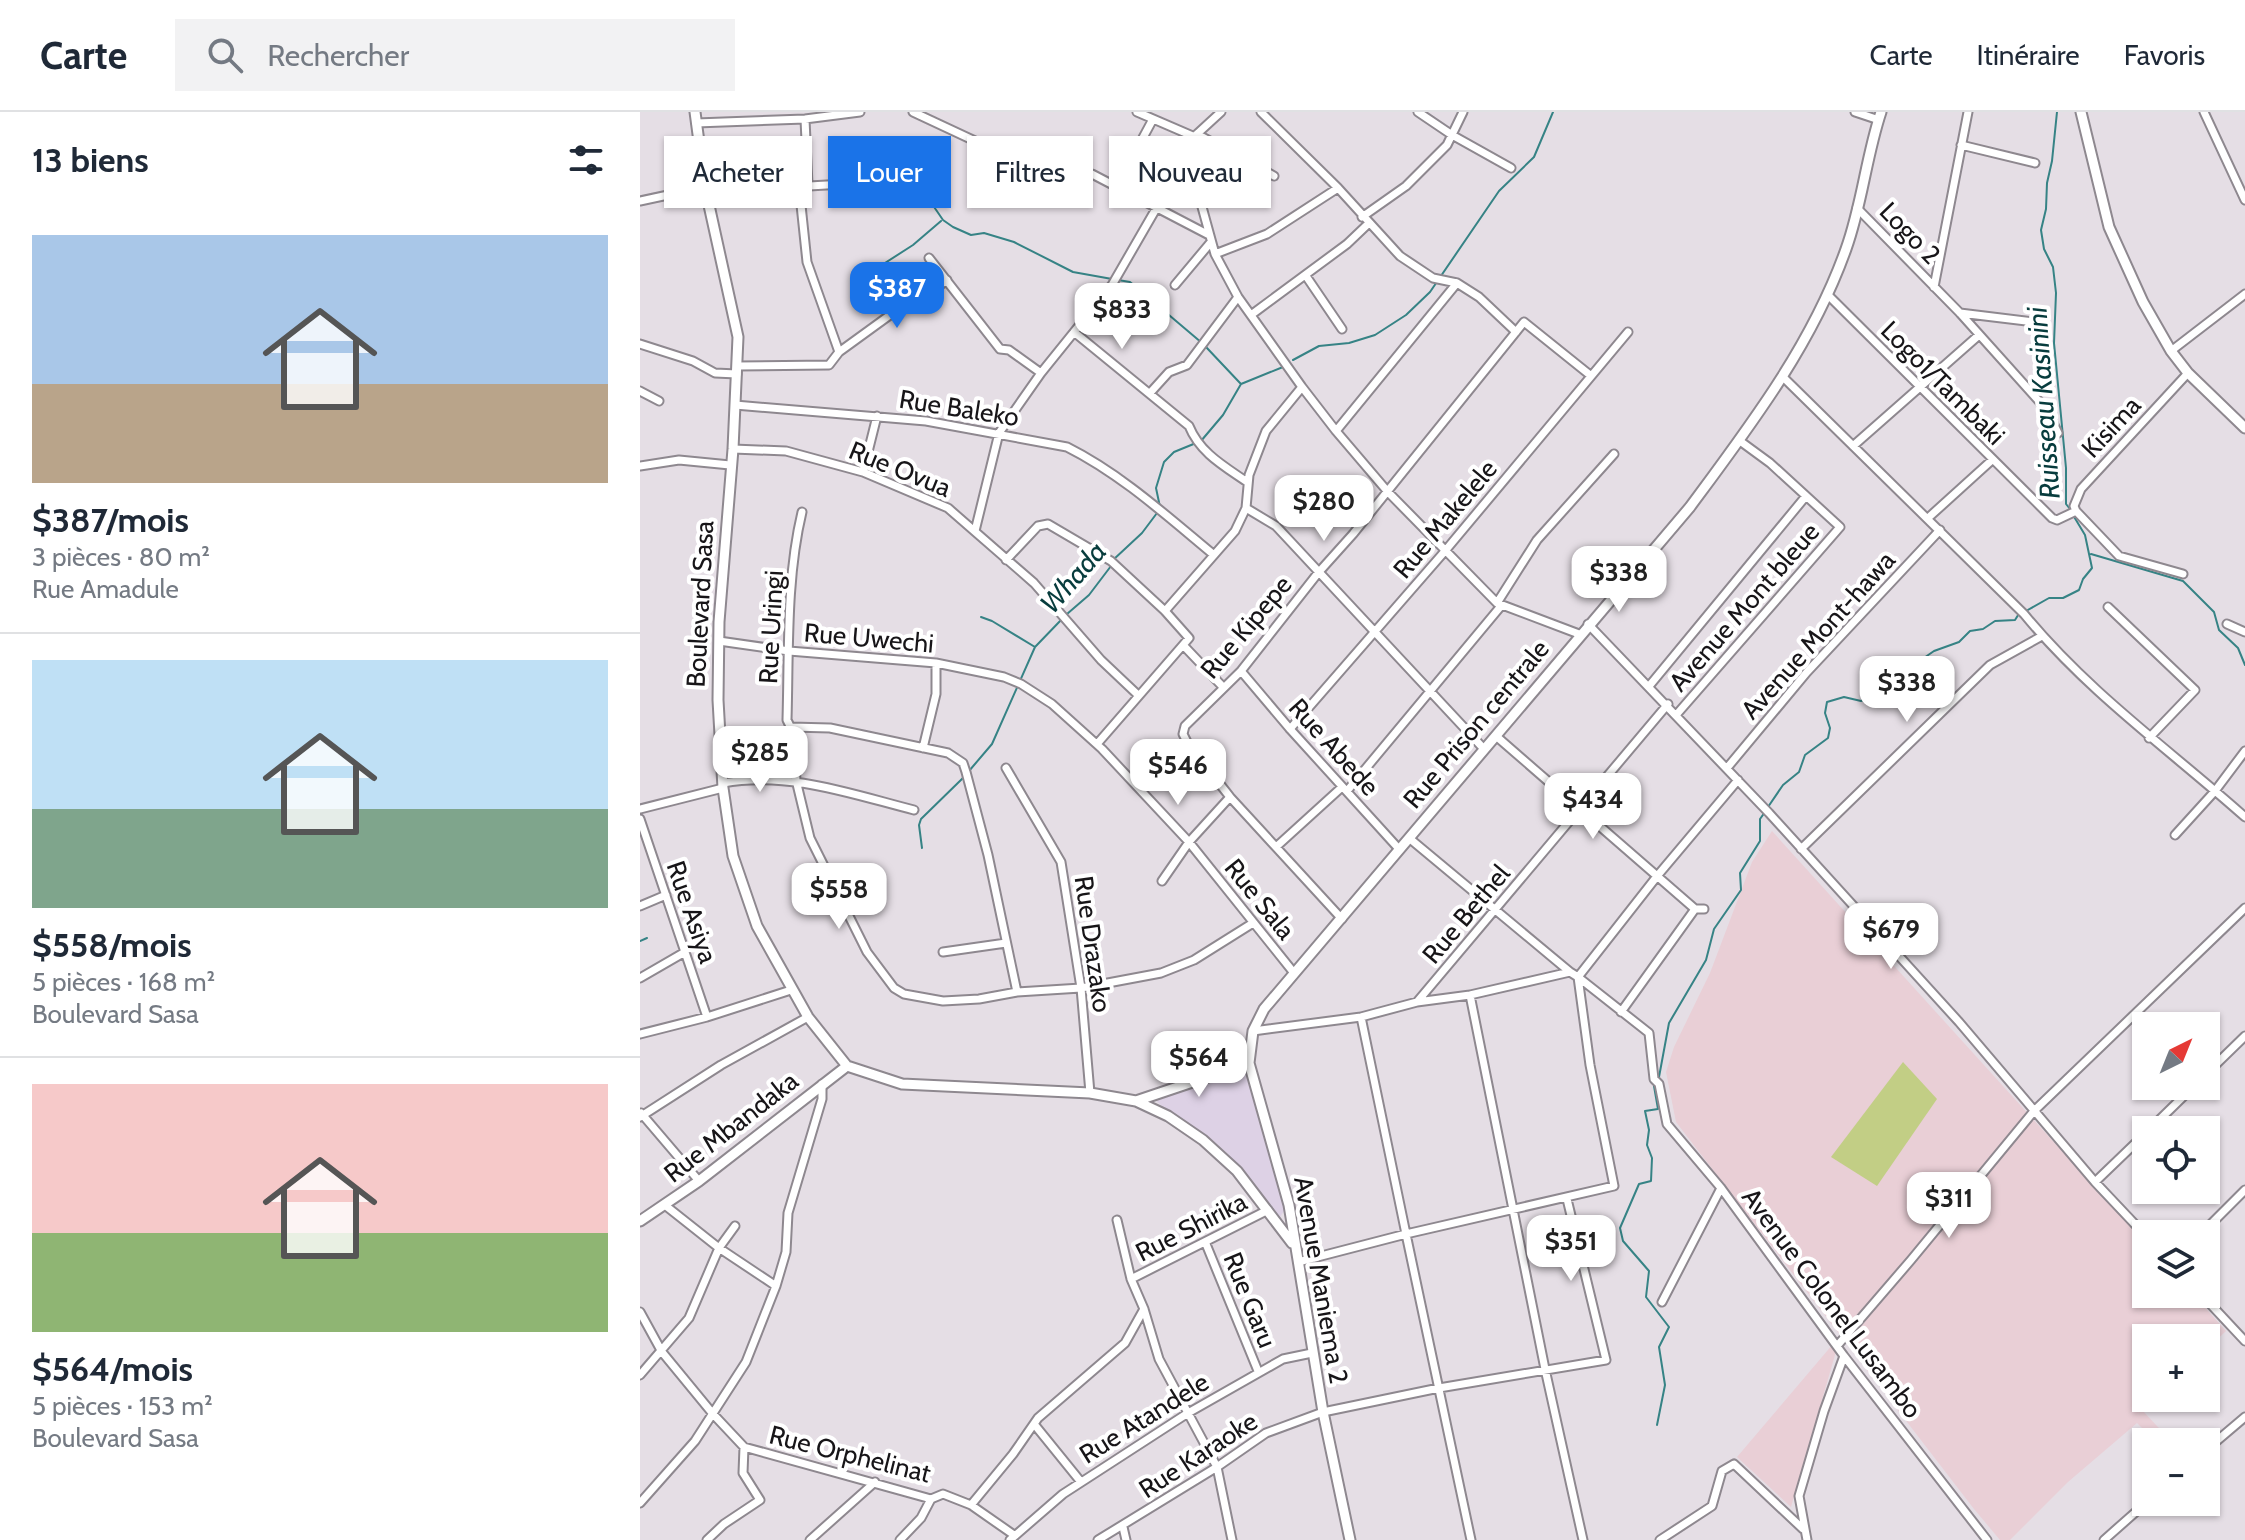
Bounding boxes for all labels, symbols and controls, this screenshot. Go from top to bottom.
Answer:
search box [175,19,735,91]
text: Carte [40,32,127,79]
icon: search [203,33,247,77]
text: Rechercher [267,37,409,74]
text: Carte [1869,38,1933,72]
text: Itinéraire [1977,38,2080,72]
text: Favoris [2124,38,2205,72]
chip: Acheter [664,136,812,208]
chip: Louer [828,136,951,208]
chip: Filtres [967,136,1093,208]
chip: Nouveau [1109,136,1271,208]
icon: filters [564,138,608,182]
text: 13 biens [32,139,149,181]
street label: Logo 2 [1873,195,1947,271]
pin: $387 [850,262,944,330]
text: $387 [868,272,926,304]
pin: $833 [1075,283,1169,351]
icon: home [248,287,392,431]
text: $833 [1093,293,1151,325]
water label: Ruisseau Kasinini [2019,305,2067,500]
street label: Logo1/Tambaki [1874,314,2012,452]
street label: Rue Baleko [897,383,1021,433]
street label: Kisima [2075,389,2148,464]
street label: Rue Ovua [844,434,956,504]
street label: Rue Makelele [1386,453,1504,585]
pin: $280 [1277,475,1371,543]
text: $280 [1293,485,1355,517]
text: $387/mois [32,499,189,541]
street label: Avenue Mont bleue [1662,516,1826,698]
street label: Boulevard Sasa [680,519,720,688]
water label: Whada [1033,534,1113,620]
text: 3 pièces · 80 m² [32,541,210,573]
street label: Avenue Mont-hawa [1734,544,1902,726]
pin: $338 [1572,546,1666,614]
text: $338 [1590,556,1648,588]
street label: Rue Uringi [752,569,790,685]
street label: Rue Kipepe [1194,569,1298,685]
text: Rue Amadule [32,573,179,605]
street label: Rue Uwechi [803,616,935,660]
street label: Rue Prison centrale [1396,633,1556,815]
pin: $338 [1860,656,1954,724]
text: $338 [1878,666,1936,698]
street label: Rue Abede [1282,692,1386,802]
icon: home [248,712,392,856]
pin: $285 [713,726,807,794]
text: $285 [731,736,789,768]
pin: $546 [1131,739,1225,807]
text: $546 [1148,749,1208,781]
pin: $434 [1546,773,1640,841]
text: $434 [1562,783,1624,815]
street label: Rue Sala [1218,852,1302,946]
street label: Rue Asiya [660,857,725,968]
street label: Rue Bethel [1415,858,1517,970]
pin: $558 [792,863,886,931]
text: $558 [810,873,868,905]
street label: Rue Drazako [1068,874,1118,1014]
pin: $679 [1844,903,1938,971]
text: $679 [1862,913,1920,945]
text: $558/mois [32,924,192,966]
text: 5 pièces · 168 m² [32,966,215,998]
text: Boulevard Sasa [32,998,199,1030]
north arrow [2132,1012,2220,1100]
map controls [2132,1012,2220,1516]
pin: $564 [1152,1031,1246,1099]
text: $564 [1169,1041,1229,1073]
street label: Rue Mbandaka [658,1064,805,1189]
button: locate [2132,1116,2220,1204]
icon: home [248,1136,392,1280]
pin: $311 [1902,1172,1996,1240]
street label: Avenue Maniema 2 [1287,1174,1355,1386]
street label: Avenue Colonel Lusambo [1735,1182,1929,1424]
text: $311 [1925,1182,1973,1214]
street label: Rue Shirika [1130,1185,1252,1269]
pin: $351 [1524,1215,1618,1283]
button: layers [2132,1220,2220,1308]
text: $351 [1545,1225,1597,1257]
street label: Rue Garu [1216,1248,1284,1352]
button: + [2132,1324,2220,1412]
text: $564/mois [32,1348,193,1390]
street label: Rue Atandele [1073,1366,1215,1470]
text: 5 pièces · 153 m² [32,1390,213,1422]
street label: Rue Karaoke [1133,1405,1263,1505]
street label: Rue Orphelinat [766,1418,934,1490]
text: Boulevard Sasa [32,1422,199,1454]
button: − [2132,1428,2220,1516]

